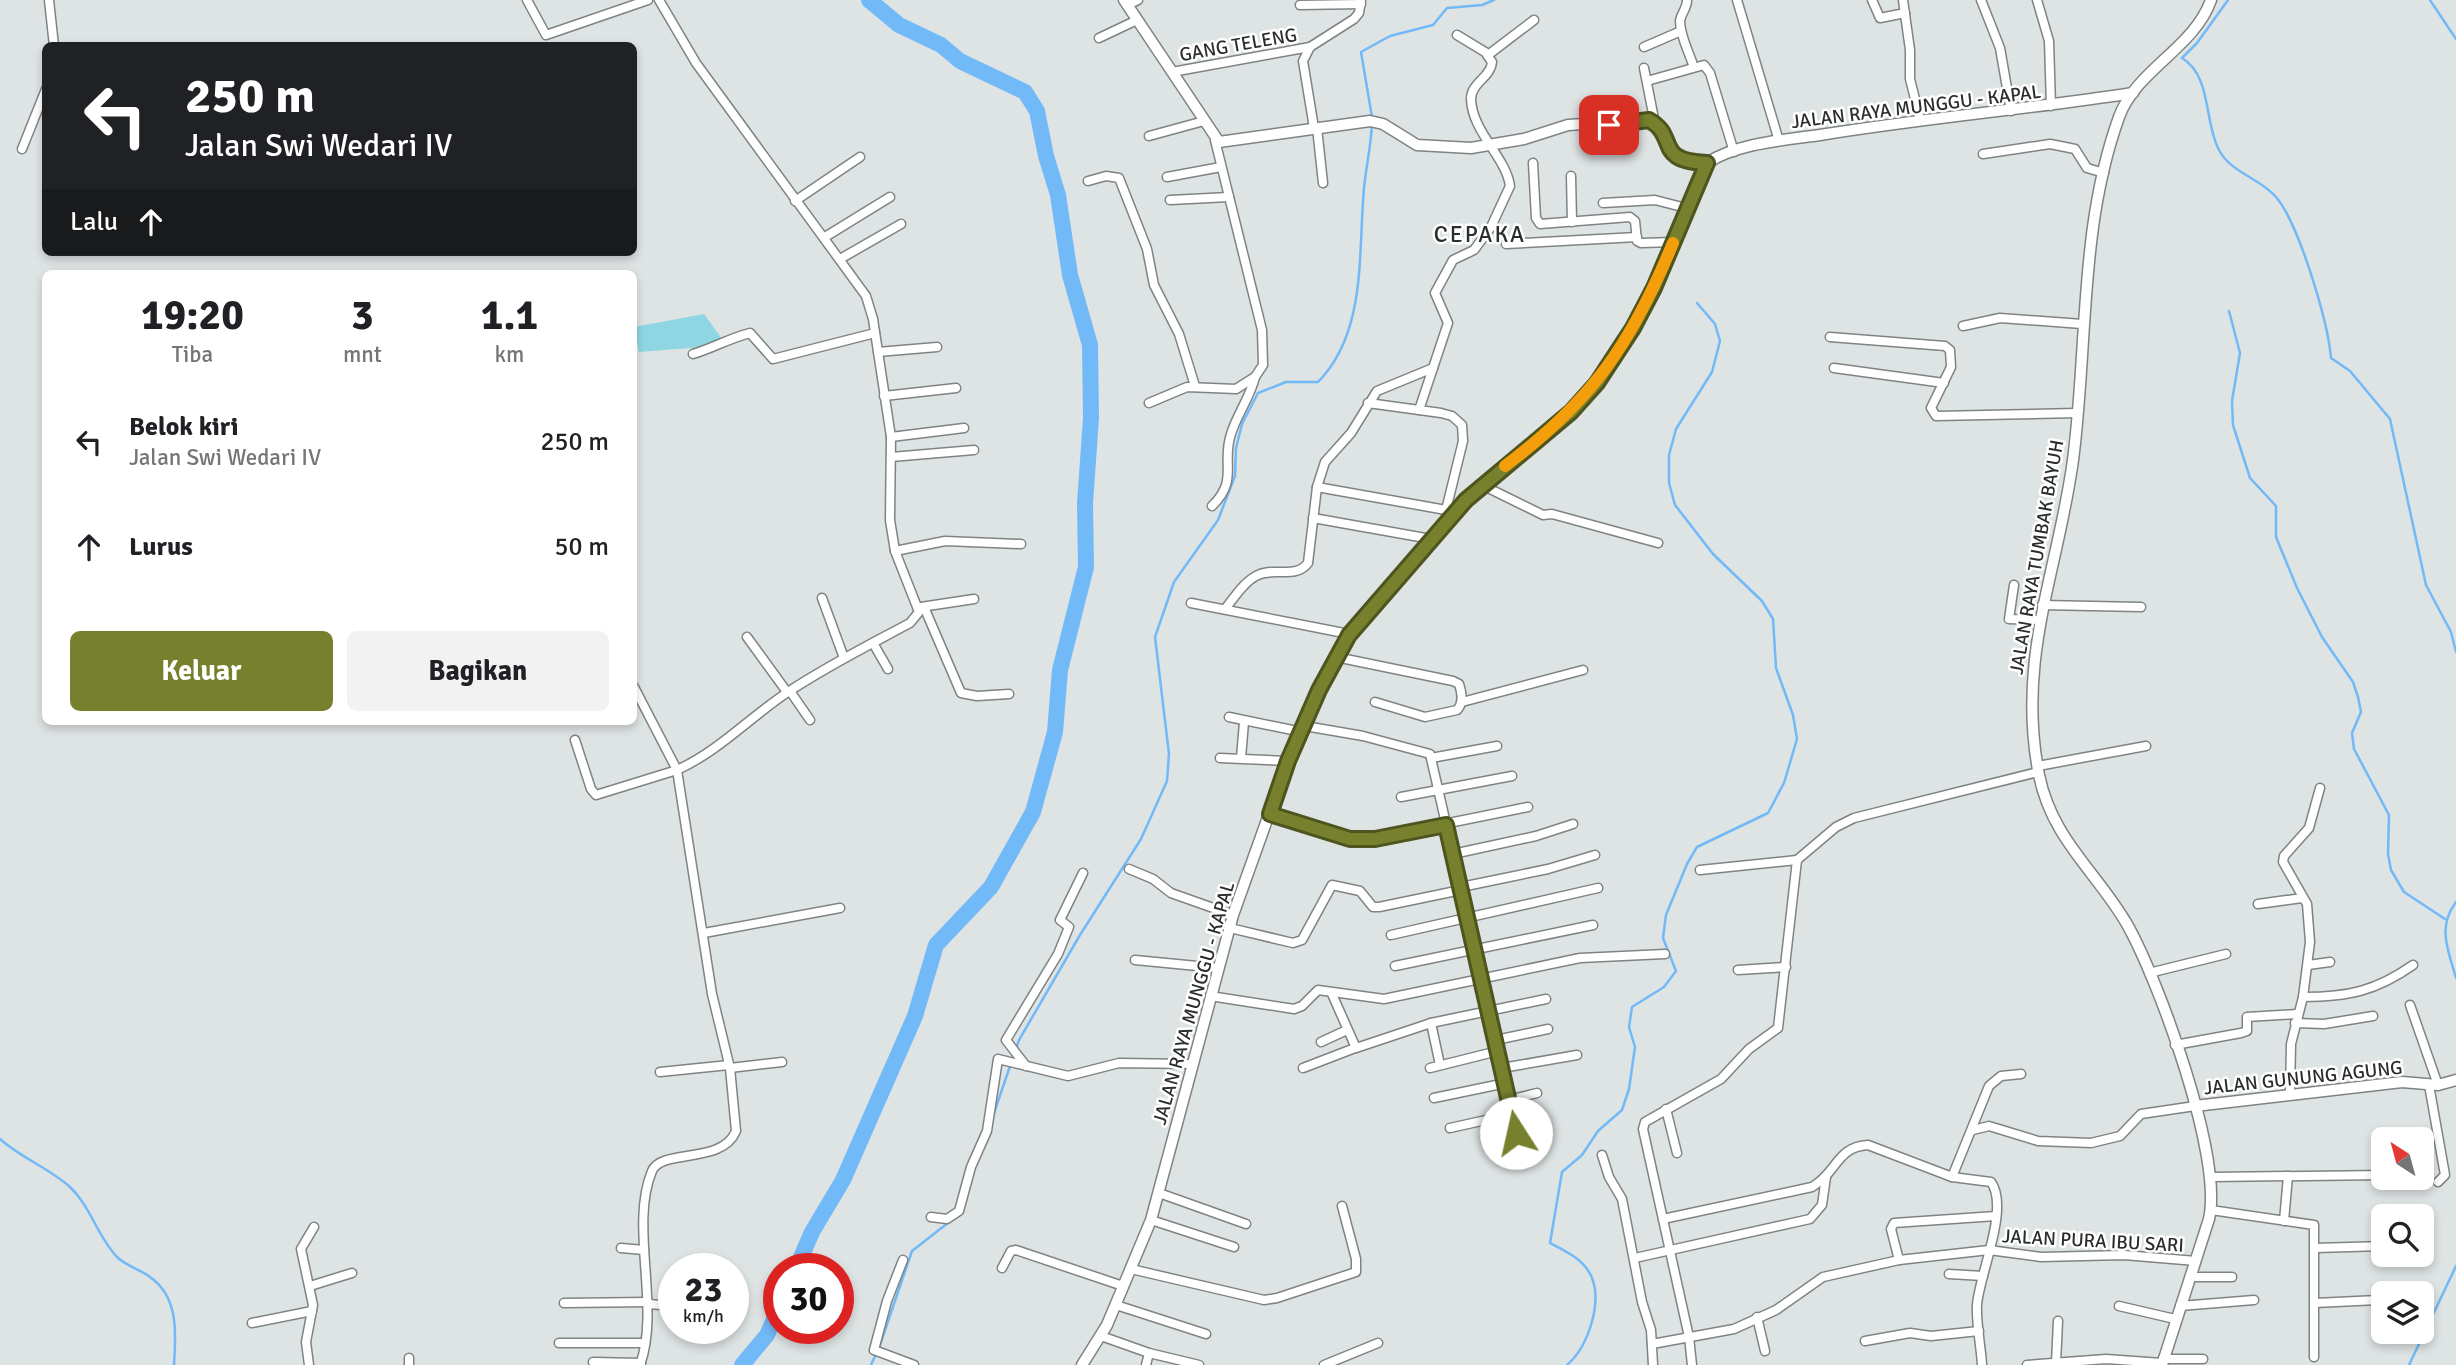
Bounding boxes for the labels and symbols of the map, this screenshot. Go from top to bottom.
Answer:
street label: GANG TELENG [1178,23,1299,67]
street label: JALAN RAYA MUNGGU - KAPAL [1790,80,2043,134]
pin [1579,95,1639,155]
district label: CEPAKA [1434,220,1526,249]
street label: JALAN RAYA TUMBAK BAYUH [2005,438,2069,676]
street label: JALAN RAYA MUNGGU - KAPAL [1148,879,1240,1128]
street label: JALAN GUNUNG AGUNG [2203,1056,2404,1100]
position arrow [1479,1096,1553,1170]
north arrow [2371,1127,2434,1190]
street label: JALAN PURA IBU SARI [2001,1224,2184,1258]
speed limit sign: 30 [763,1253,854,1344]

